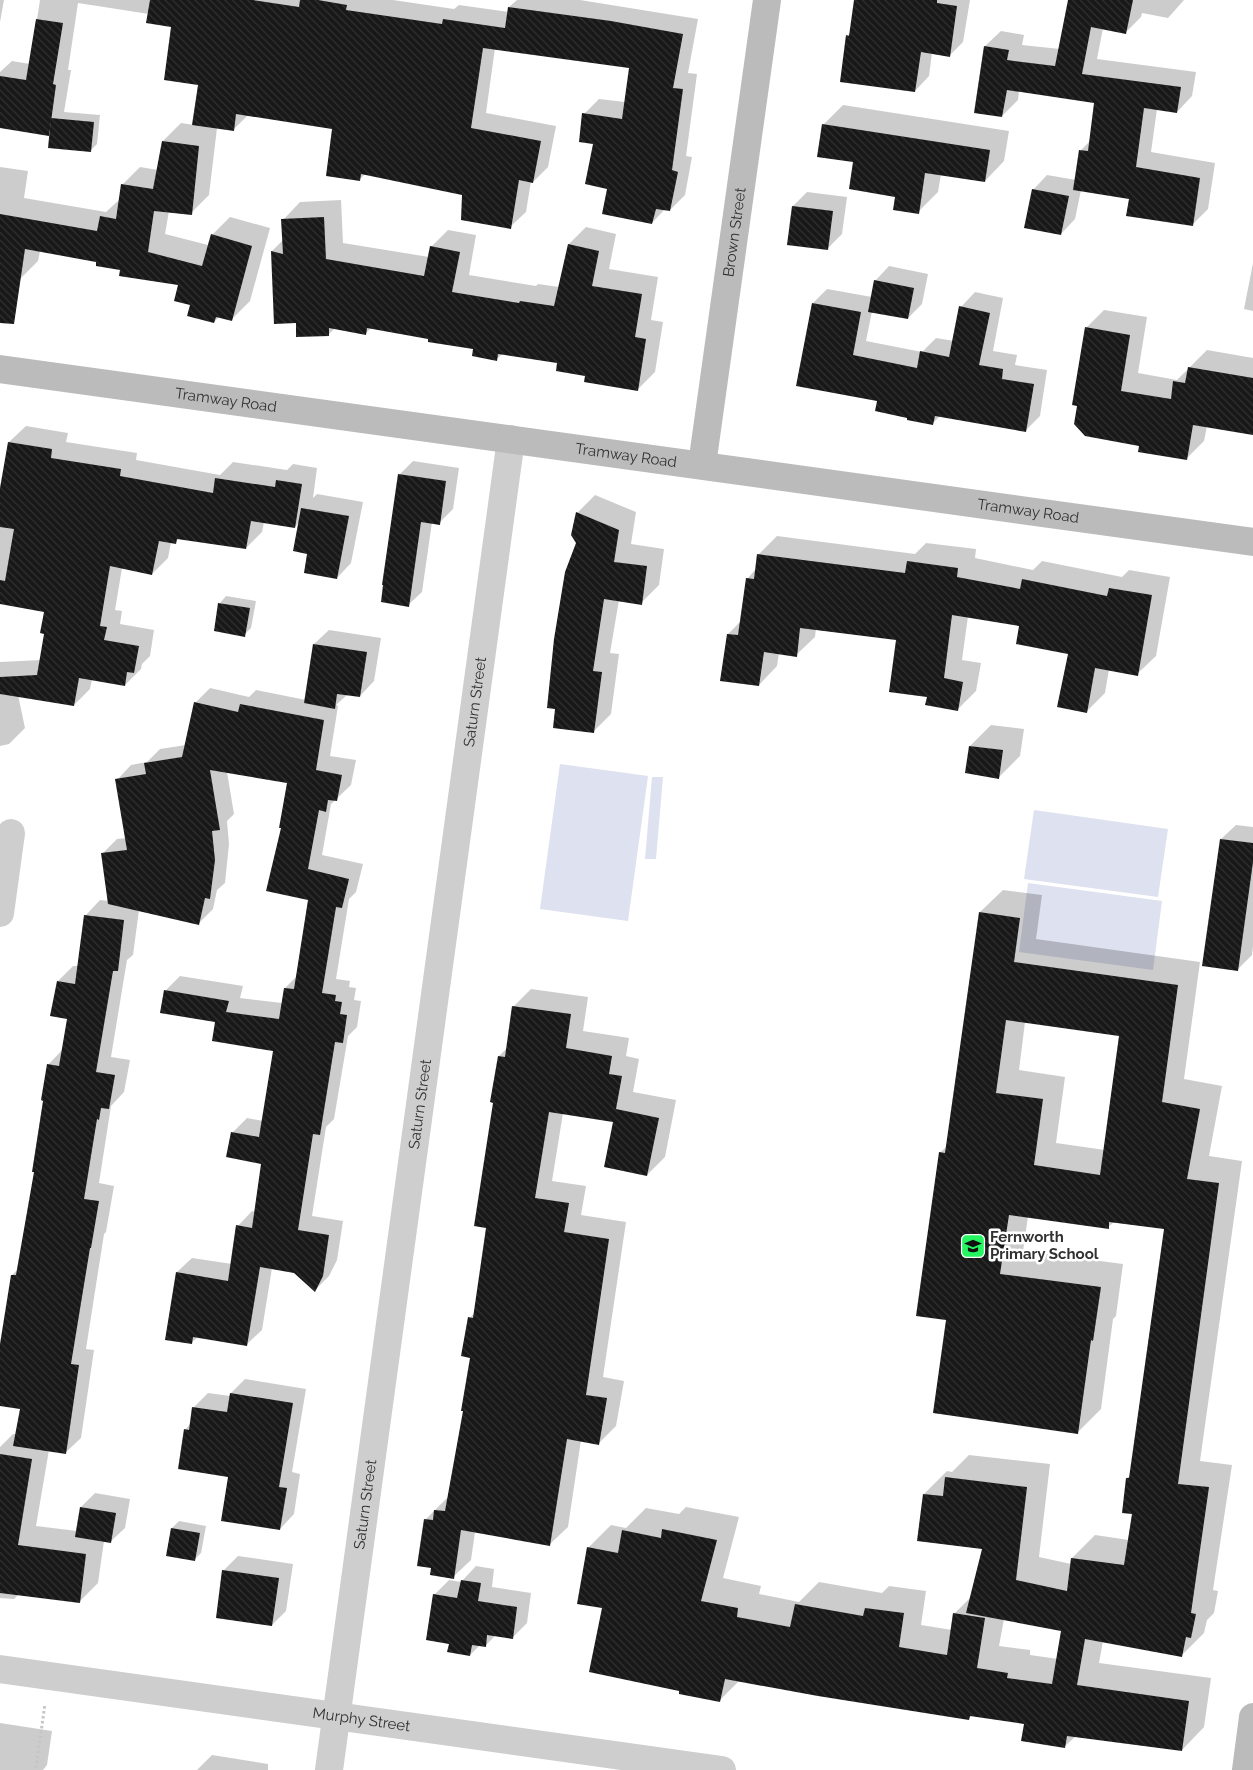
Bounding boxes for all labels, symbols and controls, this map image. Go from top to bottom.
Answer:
street label: Brown Street [719,186,750,278]
street label: Tramway Road [174,384,278,416]
street label: Tramway Road [574,440,678,471]
street label: Tramway Road [976,495,1080,527]
street label: Saturn Street [460,656,490,748]
street label: Saturn Street [405,1058,435,1150]
place label: Fernworth Primary School [990,1228,1099,1263]
school or university icon: Fernworth Primary School [960,1233,986,1259]
street label: Saturn Street [350,1458,380,1551]
street label: Murphy Street [312,1704,411,1735]

